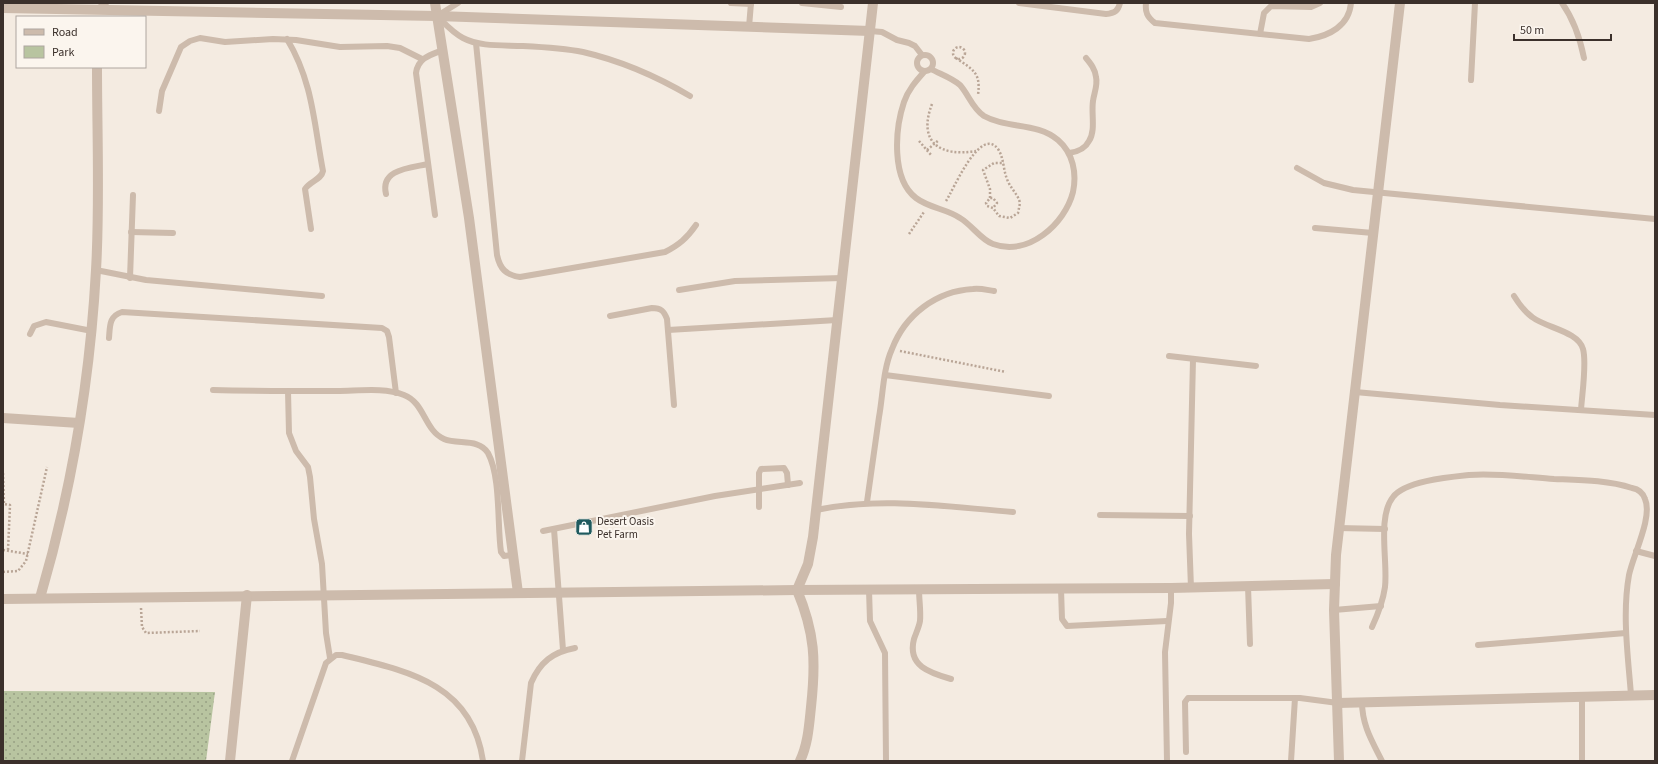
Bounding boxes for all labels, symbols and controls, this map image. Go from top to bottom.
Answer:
legend [16,16,146,68]
scale bar [1514,16,1611,42]
text: 50 m [1520,22,1544,39]
text: Road [52,24,78,41]
text: Park [52,44,74,61]
place label: Desert Oasis Pet Farm [597,514,654,542]
shop icon: Desert Oasis Pet Farm [574,517,594,537]

